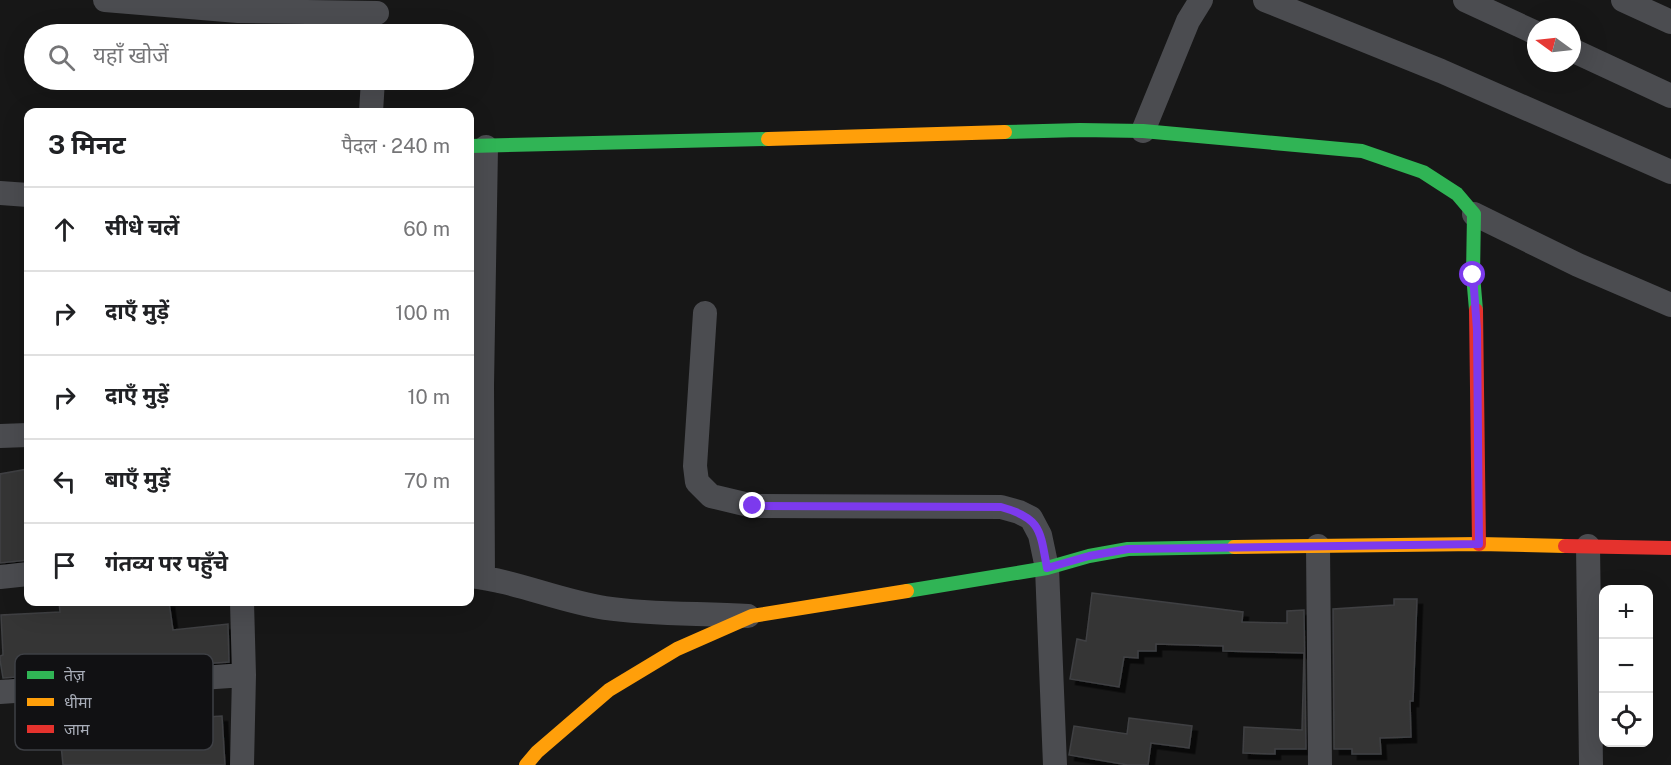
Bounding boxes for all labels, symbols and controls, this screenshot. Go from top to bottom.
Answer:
north arrow [1527,18,1581,72]
search box [24,24,474,90]
icon: search [45,41,78,74]
text: यहाँ खोजें [93,42,169,68]
text: 3 मिनट [48,129,126,160]
text: पैदल · 240 m [341,134,450,158]
icon: ahead [48,213,81,246]
text: सीधे चलें [105,214,179,240]
text: 60 m [403,217,450,241]
route start [1459,261,1485,287]
icon: right [48,297,81,330]
text: दाएँ मुड़ें [105,298,169,324]
text: 100 m [395,301,450,325]
icon: right [48,381,81,414]
text: दाएँ मुड़ें [105,382,169,408]
text: 10 m [407,385,450,409]
icon: left [48,465,81,498]
text: बाएँ मुड़ें [105,466,170,492]
text: 70 m [404,469,450,493]
route end [739,492,765,518]
icon: arrive [48,549,81,582]
text: गंतव्य पर पहुँचे [105,550,228,576]
map controls [1599,585,1653,747]
button: + [1599,585,1653,639]
button: − [1599,639,1653,693]
legend [15,654,213,750]
text: तेज़ [64,666,86,685]
text: धीमा [64,693,93,712]
button: locate [1599,693,1653,747]
text: जाम [64,720,90,739]

